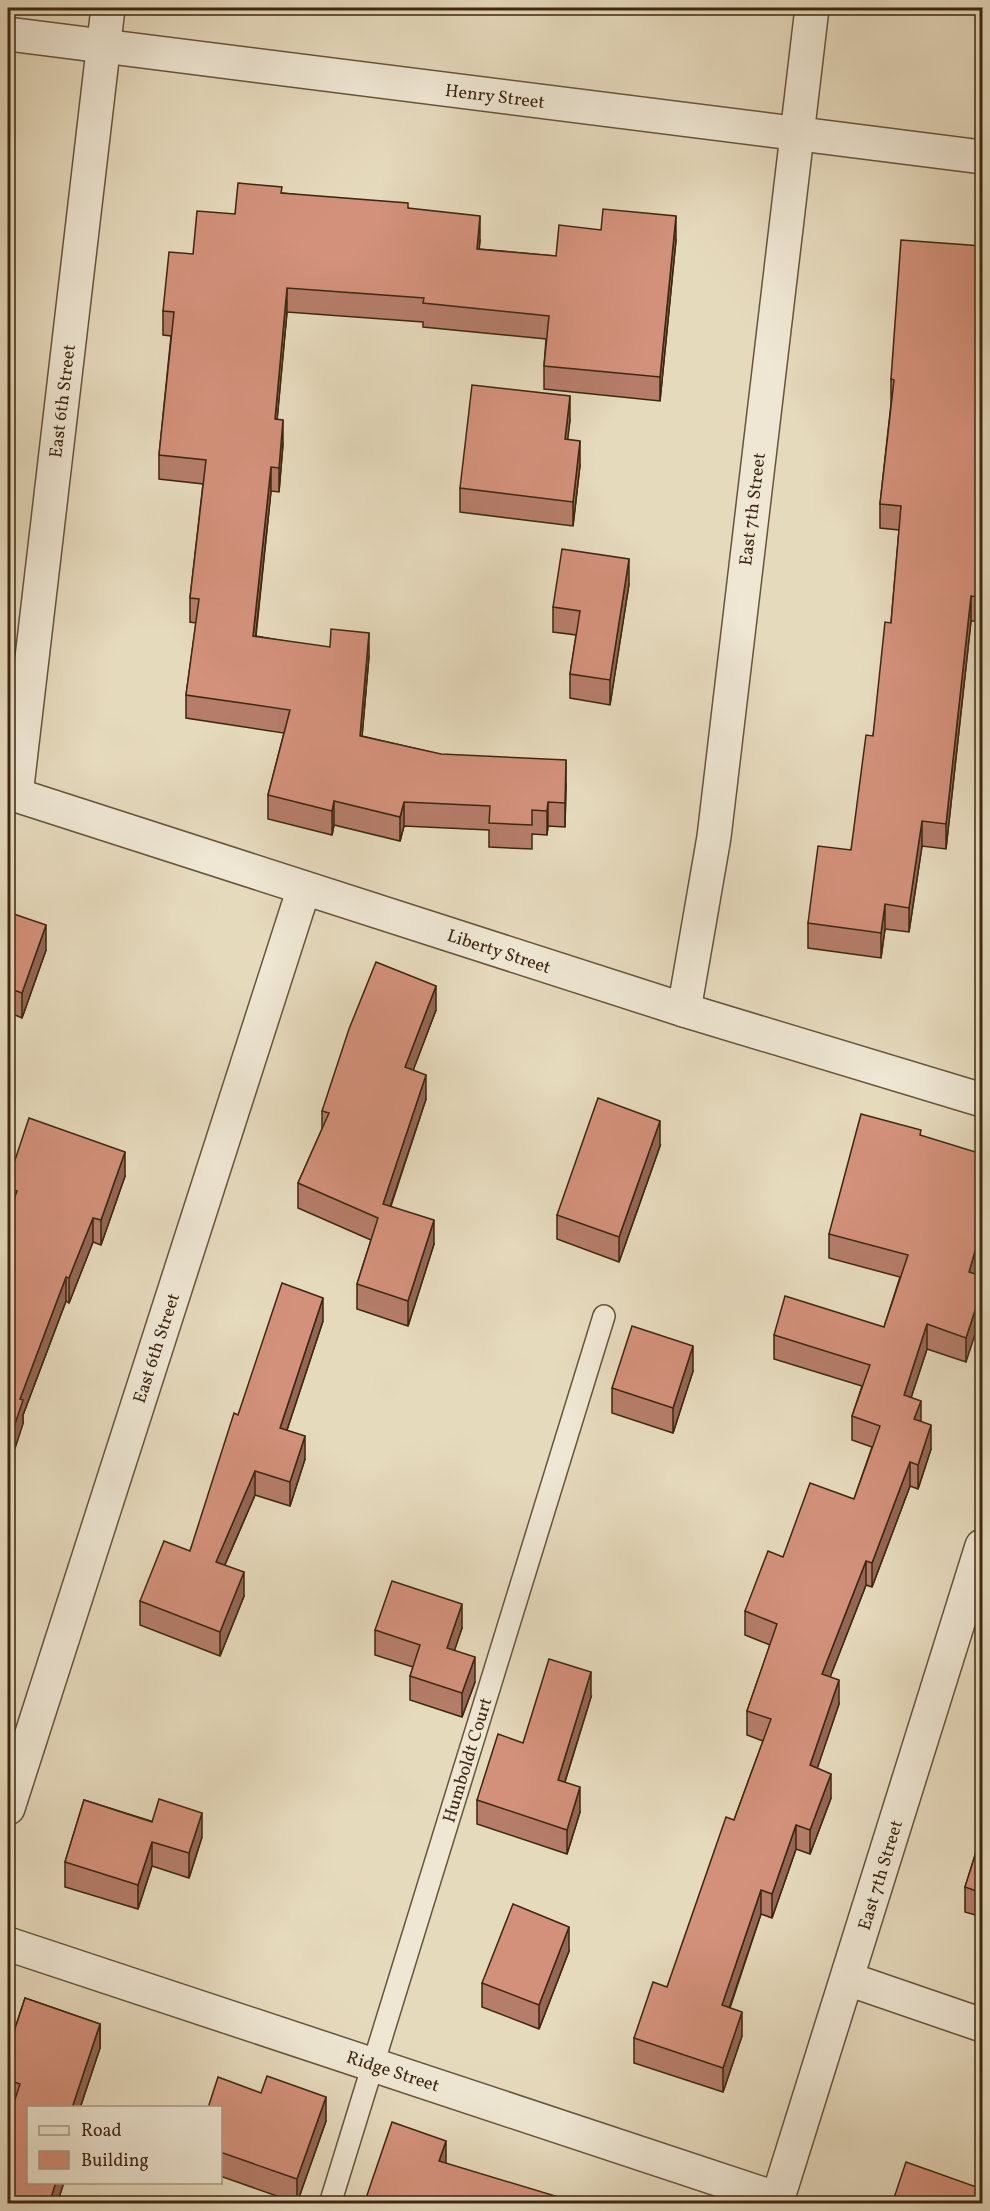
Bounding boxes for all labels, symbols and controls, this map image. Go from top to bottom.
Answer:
street label: Henry Street [443,79,546,116]
street label: East 6th Street [44,343,83,459]
street label: East 7th Street [734,451,773,567]
street label: Liberty Street [443,924,554,981]
street label: East 6th Street [128,1290,187,1407]
street label: Humboldt Court [438,1695,499,1826]
street label: East 7th Street [853,1817,910,1934]
street label: Ridge Street [343,2046,442,2099]
legend [27,2106,222,2184]
text: Road [81,2119,122,2144]
text: Building [81,2149,149,2174]

